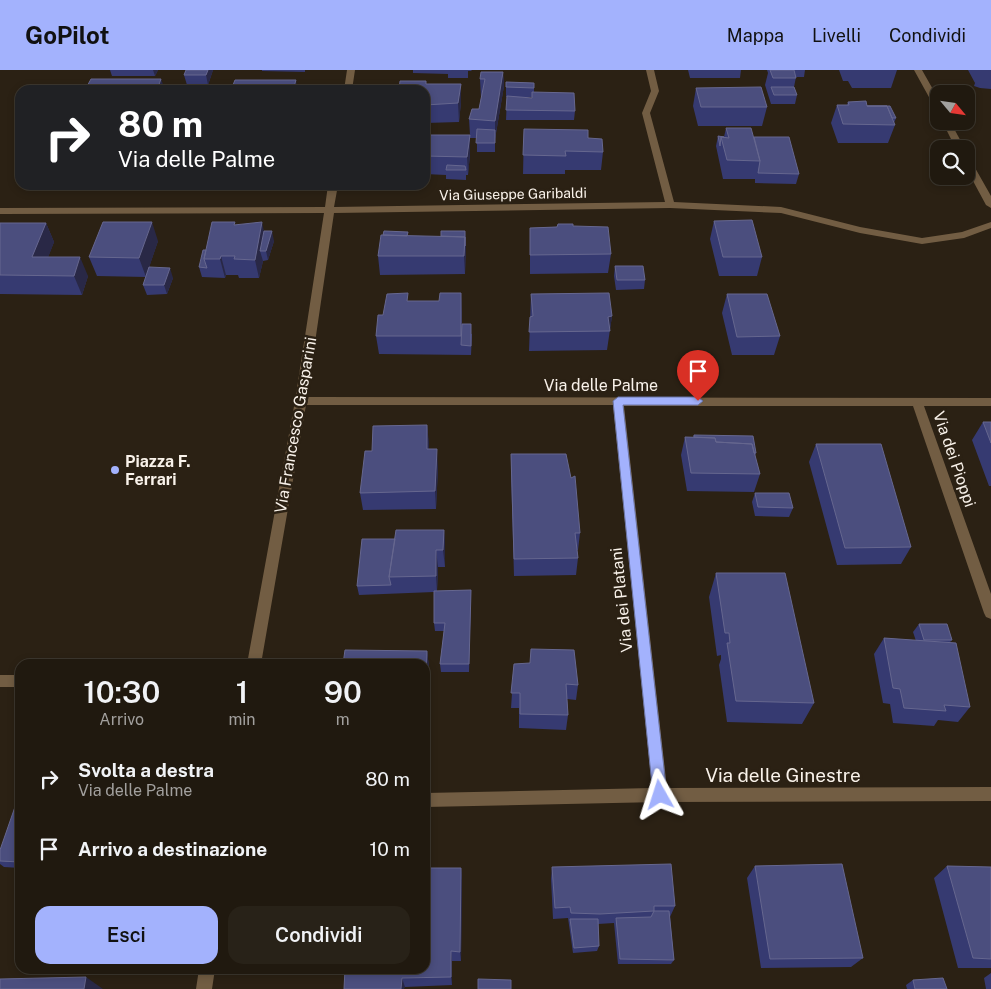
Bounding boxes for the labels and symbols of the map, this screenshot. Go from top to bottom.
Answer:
north arrow [930,85,975,130]
street label: Via Giuseppe Garibaldi [439,185,587,203]
street label: Via Francesco Gasparini [271,335,320,515]
pin [677,350,719,401]
street label: Via delle Palme [544,376,658,395]
street label: Via dei Pioppi [929,409,980,509]
place label: Piazza F. Ferrari [125,452,191,489]
marker: Piazza F. Ferrari [109,464,121,476]
street label: Via dei Platani [607,547,636,653]
street label: Via delle Ginestre [705,764,861,786]
position arrow [633,768,685,820]

